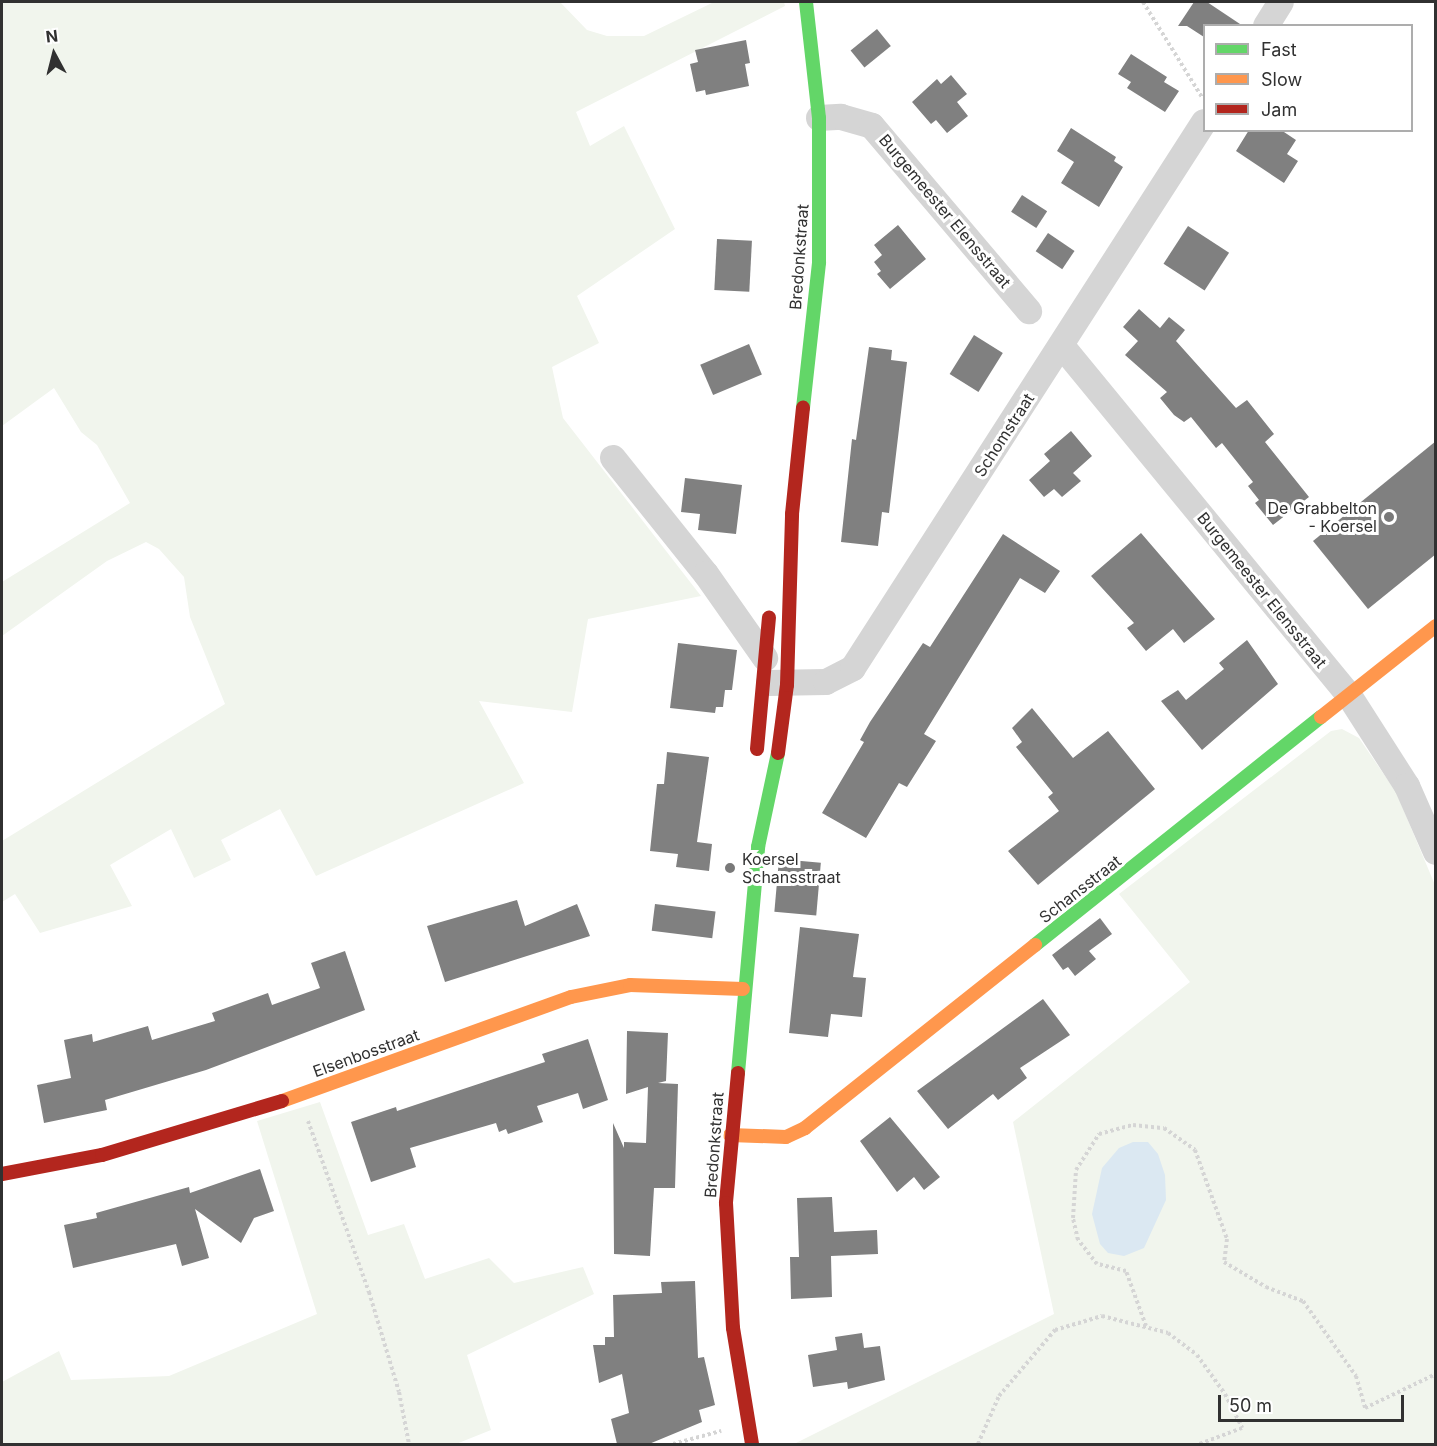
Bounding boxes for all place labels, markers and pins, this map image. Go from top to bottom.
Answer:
place label: De Grabbelton - Koersel [1268,498,1377,536]
marker: De Grabbelton - Koersel [1382,510,1396,524]
place label: Koersel Schansstraat [742,849,841,887]
marker: Koersel Schansstraat [723,861,737,875]

